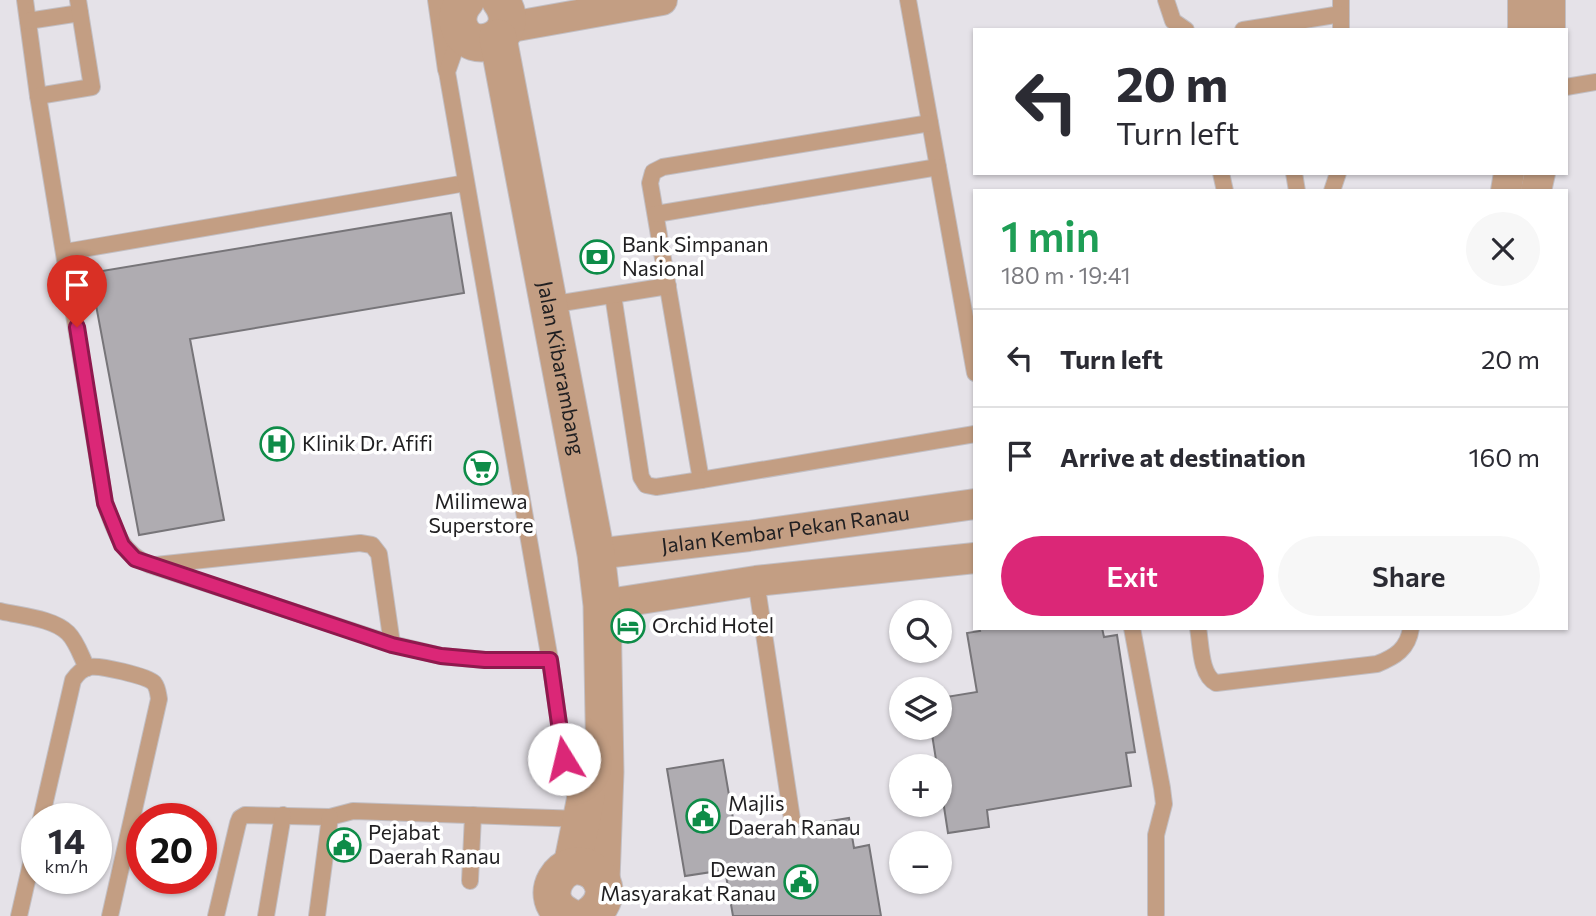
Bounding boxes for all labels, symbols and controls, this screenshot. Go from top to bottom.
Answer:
text: 20 m [1116,52,1228,112]
icon: left [1001,56,1092,147]
text: Turn left [1116,112,1240,152]
text: 1 min [1001,209,1100,261]
button: close [1466,212,1540,286]
place label: Bank Simpanan Nasional [622,231,768,280]
bank icon: Bank Simpanan Nasional [578,238,616,276]
pin [47,255,107,327]
text: 180 m · 19:41 [1001,261,1131,289]
icon: arrive [58,266,96,304]
street label: Jalan Kibarambang [533,279,591,457]
icon: left [1001,339,1039,377]
text: Turn left [1060,343,1163,374]
text: 20 m [1481,343,1540,374]
hospital icon: Klinik Dr. Afifi [258,425,296,463]
place label: Klinik Dr. Afifi [302,430,433,455]
icon: arrive [1001,437,1039,475]
text: Arrive at destination [1060,441,1306,472]
text: 160 m [1468,441,1540,472]
supermarket icon: Milimewa Superstore [462,449,500,487]
place label: Milimewa Superstore [428,488,534,537]
street label: Jalan Kembar Pekan Ranau [660,499,911,557]
button: Exit [1001,536,1264,616]
button: Share [1278,536,1540,616]
map controls [889,600,952,894]
button: search [889,600,952,663]
hotel icon: Orchid Hotel [609,607,647,645]
place label: Orchid Hotel [652,612,774,637]
button: layers [889,677,952,740]
position arrow [527,722,601,796]
button: + [889,754,952,817]
place label: Majlis Daerah Ranau [728,790,860,839]
public building icon: Majlis Daerah Ranau [684,797,722,835]
speed limit sign: 20 [126,803,217,894]
text: 14 [48,818,85,861]
place label: Pejabat Daerah Ranau [368,819,500,868]
public building icon: Pejabat Daerah Ranau [325,826,363,864]
button: − [889,831,952,894]
text: km/h [45,855,88,877]
place label: Dewan Masyarakat Ranau [600,856,776,905]
public building icon: Dewan Masyarakat Ranau [782,863,820,901]

